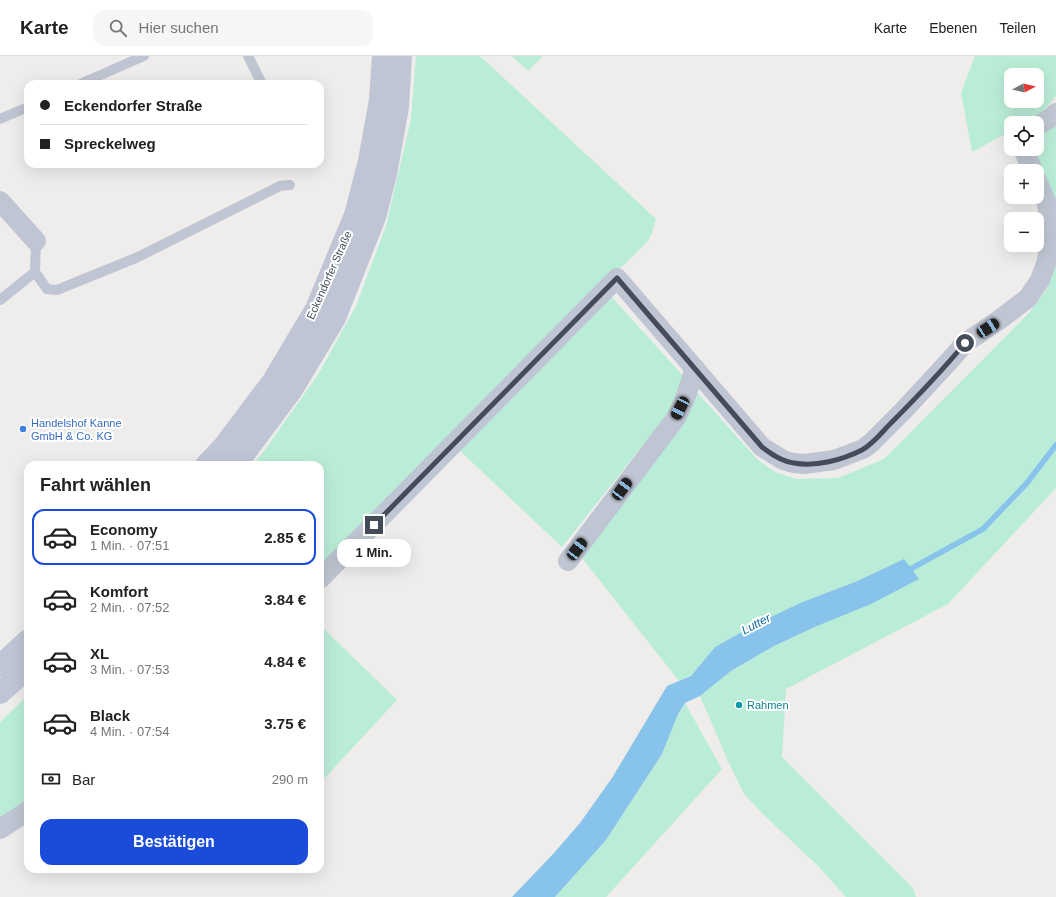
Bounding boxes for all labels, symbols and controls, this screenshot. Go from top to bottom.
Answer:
search box [93,10,373,46]
text: Karte [20,17,69,38]
icon: search [107,17,129,39]
text: Hier suchen [139,19,219,36]
text: Karte [874,20,907,36]
text: Ebenen [929,20,977,36]
text: Teilen [999,20,1036,36]
north arrow [1004,68,1044,108]
map controls [1004,68,1044,252]
text: Eckendorfer Straße [64,97,202,114]
button: locate [1004,116,1044,156]
text: Spreckelweg [64,135,156,152]
button: + [1004,164,1044,204]
button: − [1004,212,1044,252]
street label: Eckendorfer Straße [304,229,354,321]
car [975,316,1001,340]
route start [956,334,974,352]
car [669,395,691,421]
place label: Handelshof Kanne GmbH & Co. KG [31,417,122,442]
marker: Handelshof Kanne GmbH & Co. KG [18,424,28,434]
text: Fahrt wählen [40,475,151,495]
car [610,476,634,502]
route end [365,516,383,534]
icon: car [42,519,78,555]
text: Economy [90,521,158,538]
text: 2.85 € [264,529,306,546]
car [565,536,589,562]
text: 1 Min. · 07:51 [90,538,170,553]
callout: 1 Min. [337,539,411,567]
text: 1 Min. [356,545,392,560]
icon: car [42,581,78,617]
text: Komfort [90,583,148,600]
text: 3.84 € [264,591,306,608]
text: 2 Min. · 07:52 [90,600,170,615]
water label: Lutter [739,610,774,637]
icon: car [42,643,78,679]
text: XL [90,645,109,662]
text: 4.84 € [264,653,306,670]
text: 3 Min. · 07:53 [90,662,170,677]
place label: Rahmen [747,699,789,711]
marker: Rahmen [734,700,744,710]
icon: car [42,705,78,741]
text: Black [90,707,130,724]
text: 3.75 € [264,715,306,732]
text: 4 Min. · 07:54 [90,724,170,739]
icon: cash [40,768,62,790]
text: Bar [72,771,95,788]
text: 290 m [272,772,308,787]
button: Bestätigen [40,819,308,865]

